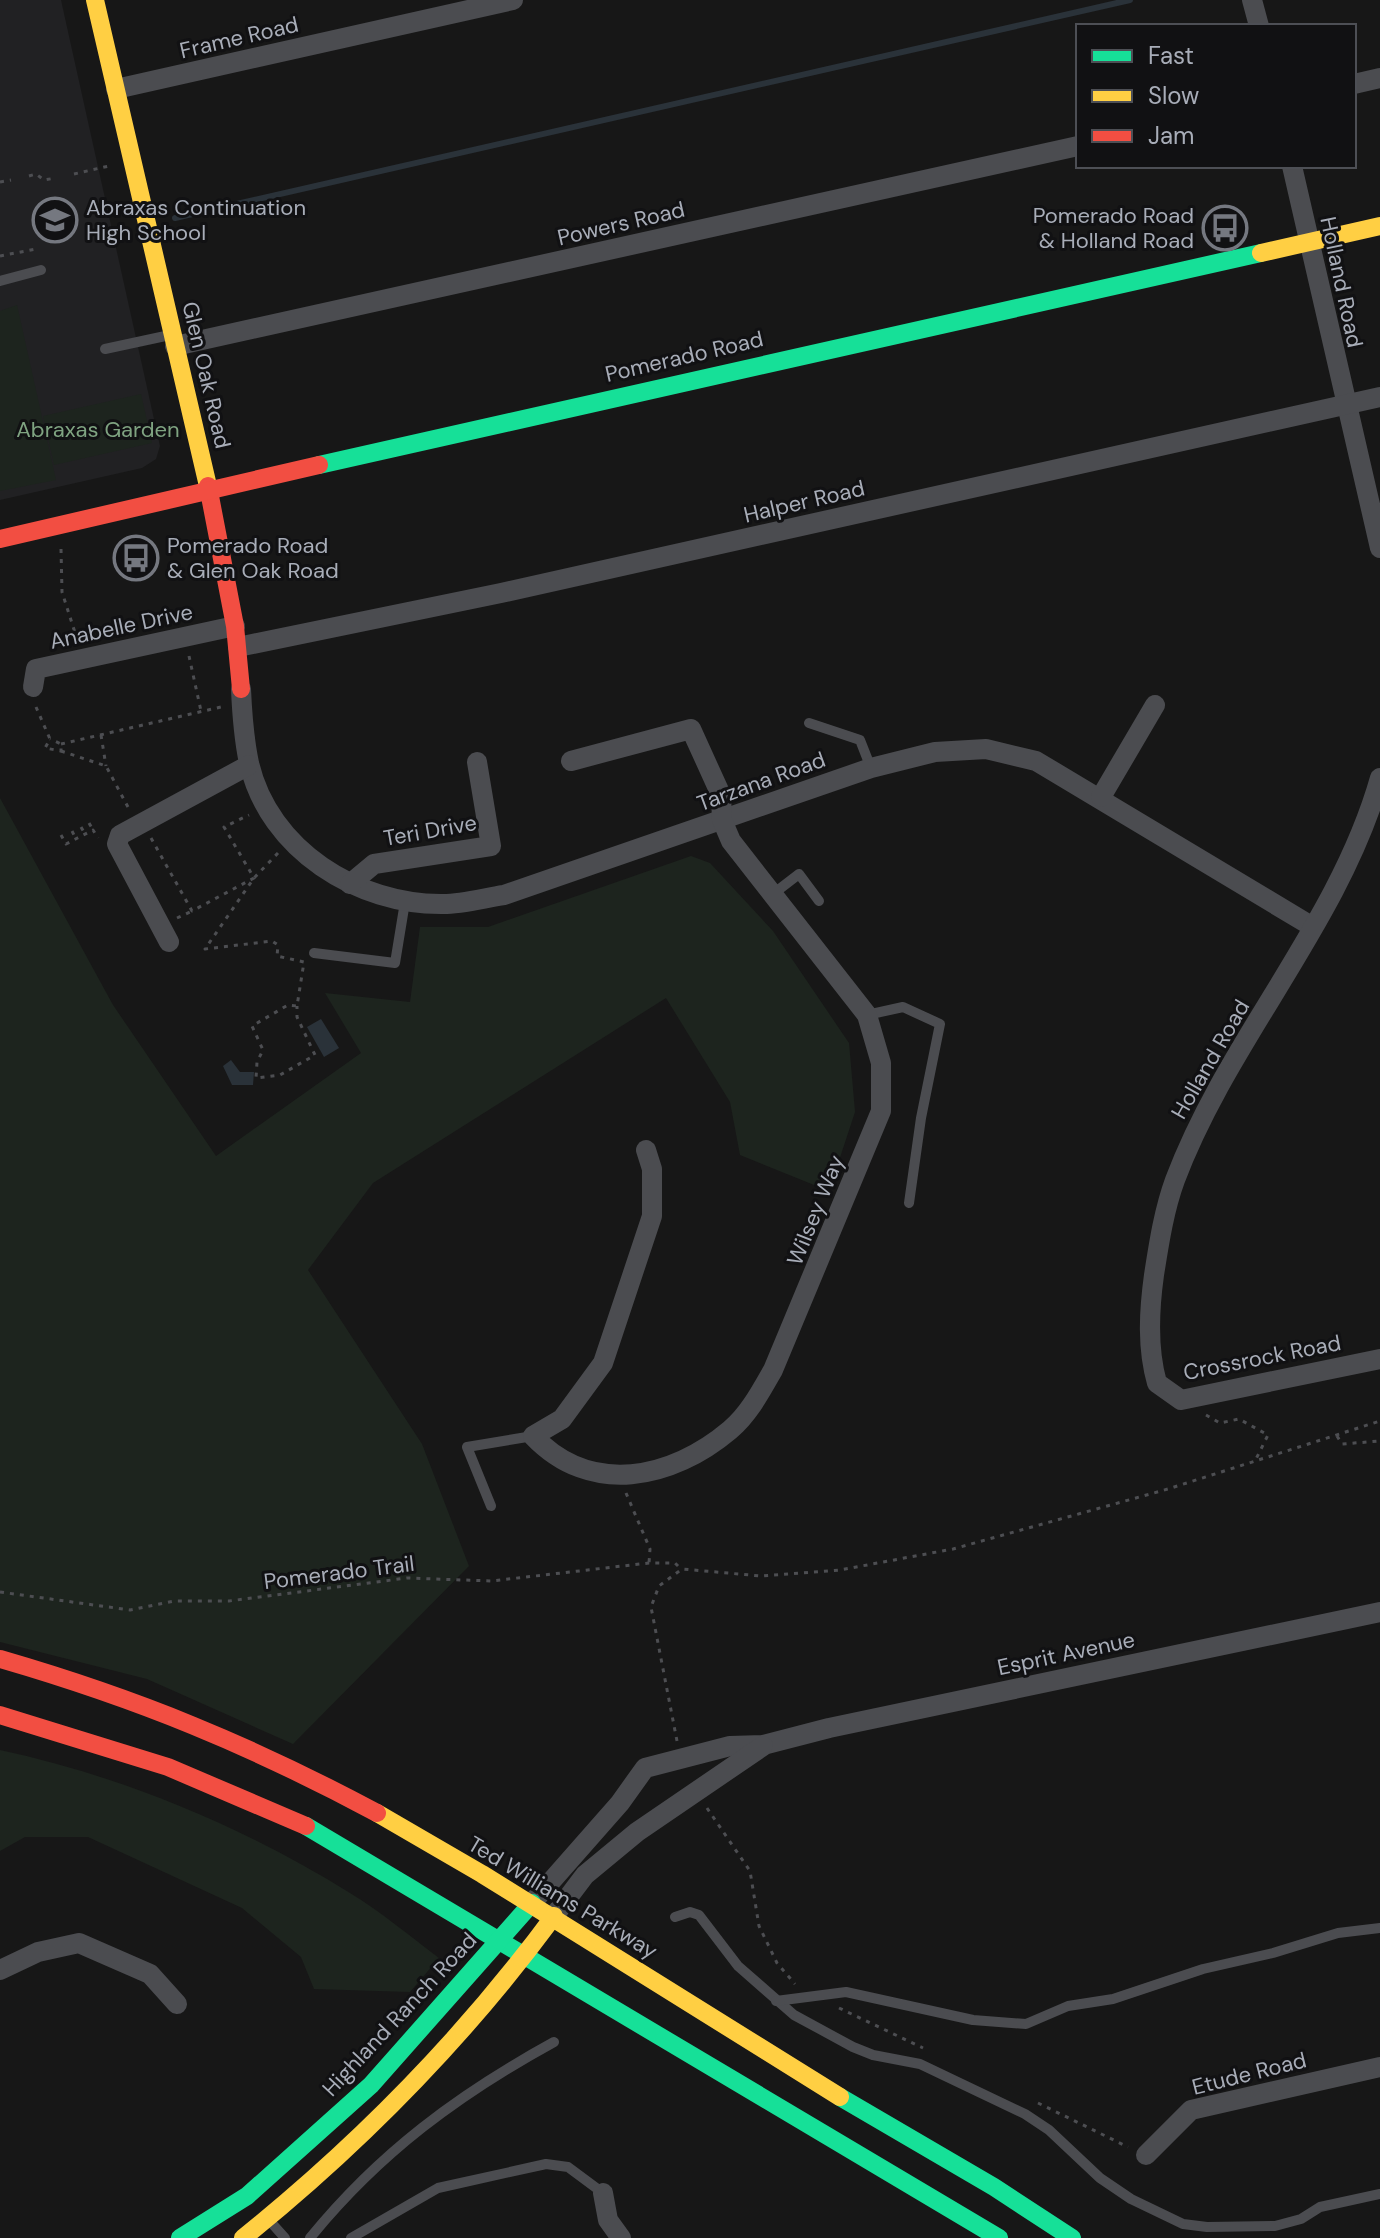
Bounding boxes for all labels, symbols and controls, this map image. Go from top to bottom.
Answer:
street label: Frame Road [177,10,301,65]
legend [1076,24,1356,168]
text: Fast [1148,40,1194,71]
text: Slow [1148,80,1199,111]
text: Jam [1148,120,1194,151]
place label: Abraxas Continuation High School [86,193,306,247]
street label: Powers Road [555,195,688,252]
school or university icon: Abraxas Continuation High School [31,196,79,244]
place label: Pomerado Road & Holland Road [1033,201,1194,255]
bus stop icon: Pomerado Road & Holland Road [1201,204,1249,252]
street label: Holland Road [1313,214,1370,350]
street label: Glen Oak Road [176,299,237,451]
street label: Pomerado Road [602,324,766,389]
park label: Abraxas Garden [16,415,180,444]
street label: Halper Road [741,473,867,529]
place label: Pomerado Road & Glen Oak Road [167,531,339,585]
bus stop icon: Pomerado Road & Glen Oak Road [112,534,160,582]
street label: Anabelle Drive [47,597,195,656]
street label: Tarzana Road [693,745,829,818]
street label: Teri Drive [381,808,479,853]
street label: Holland Road [1165,994,1256,1124]
street label: Wilsey Way [780,1151,851,1270]
street label: Crossrock Road [1181,1328,1343,1387]
street label: Pomerado Trail [262,1549,416,1596]
street label: Esprit Avenue [995,1625,1138,1682]
street label: Ted Williams Parkway [463,1829,663,1966]
street label: Highland Ranch Road [316,1926,483,2102]
street label: Etude Road [1189,2045,1309,2102]

